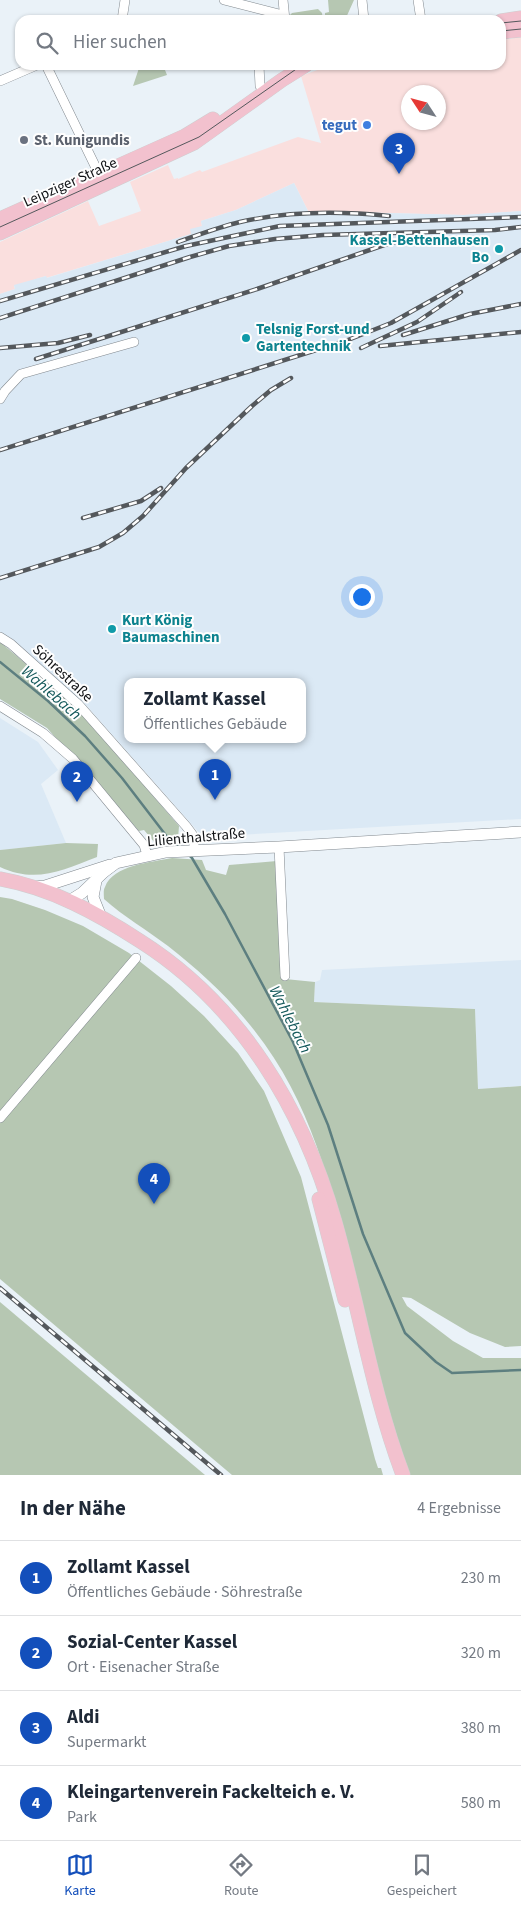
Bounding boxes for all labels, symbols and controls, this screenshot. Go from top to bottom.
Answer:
search box [15,15,506,70]
icon: search [33,29,61,57]
text: Hier suchen [73,29,167,56]
north arrow [401,85,446,130]
place label: tegut [322,115,357,136]
marker: tegut [361,119,373,131]
place label: St. Kunigundis [34,130,130,151]
pin: 3 [383,133,415,174]
marker: St. Kunigundis [18,134,30,146]
street label: Leipziger Straße [20,152,121,213]
place label: Kassel-Bettenhausen Bo [350,230,489,268]
marker: Kassel-Bettenhausen Bo [493,243,505,255]
place label: Telsnig Forst-und Gartentechnik [256,319,370,357]
marker: Telsnig Forst-und Gartentechnik [240,332,252,344]
your location [349,584,375,610]
place label: Kurt König Baumaschinen [122,610,220,648]
marker: Kurt König Baumaschinen [106,623,118,635]
street label: Söhrestraße [28,640,98,707]
water label: Wahlebach [17,660,86,725]
popup [124,678,306,743]
text: Zollamt Kassel [143,686,266,713]
text: Öffentliches Gebäude [143,713,287,735]
pin: 1 [199,759,231,800]
pin: 2 [61,761,93,802]
street label: Lilienthalstraße [146,823,246,852]
water label: Wahlebach [264,982,316,1057]
pin: 4 [138,1163,170,1204]
text: In der Nähe [20,1493,126,1523]
text: 4 Ergebnisse [417,1497,501,1519]
text: Zollamt Kassel [67,1554,190,1581]
text: 1 [32,1567,40,1589]
text: 230 m [461,1567,501,1589]
text: Öffentliches Gebäude · Söhrestraße [67,1581,302,1603]
text: Sozial-Center Kassel [67,1629,237,1656]
text: 2 [32,1642,40,1664]
text: 320 m [461,1642,501,1664]
text: Ort · Eisenacher Straße [67,1656,219,1678]
text: Aldi [67,1704,99,1731]
text: 3 [32,1717,40,1739]
text: 380 m [461,1717,501,1739]
text: Supermarkt [67,1731,147,1753]
text: Kleingartenverein Fackelteich e. V. [67,1779,355,1806]
text: 4 [32,1792,40,1814]
text: 580 m [461,1792,501,1814]
text: Park [67,1806,97,1828]
tab: Karte [64,1851,96,1901]
tab: Route [224,1851,258,1901]
tab: Gespeichert [387,1851,457,1901]

